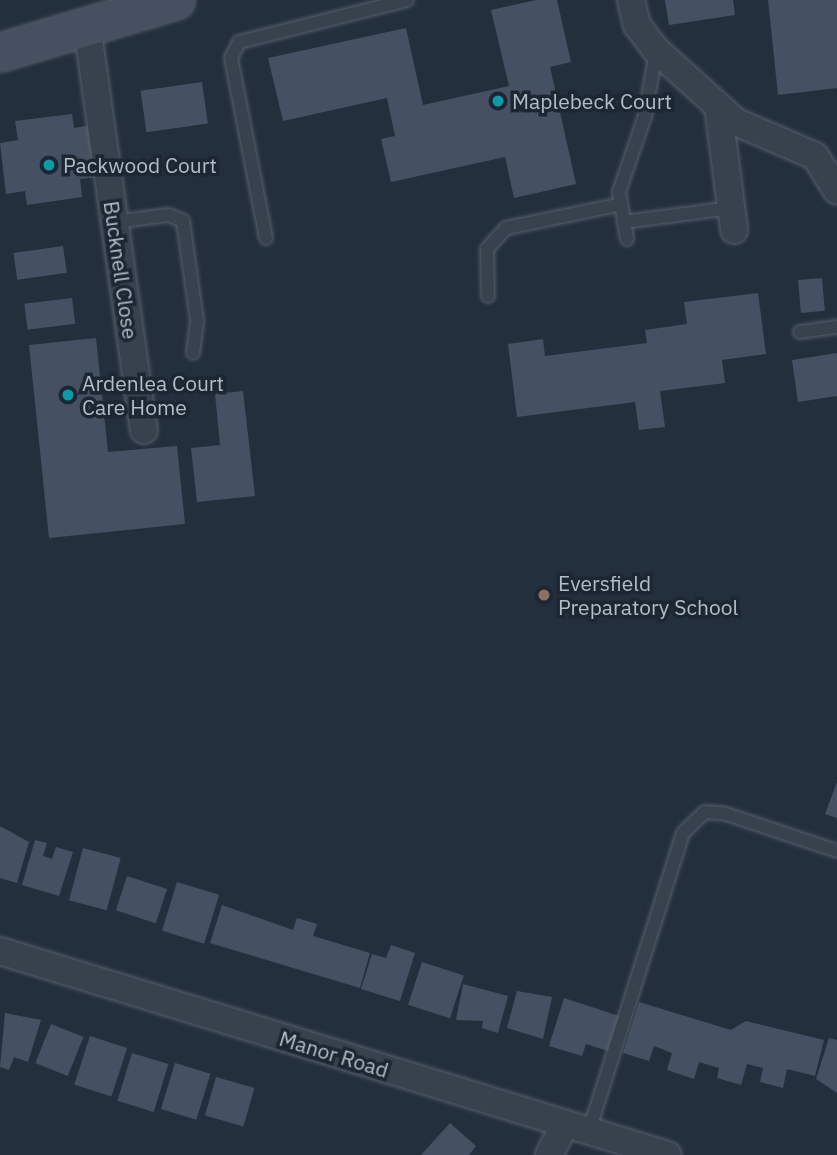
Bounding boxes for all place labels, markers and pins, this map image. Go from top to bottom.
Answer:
place label: Maplebeck Court [512,88,672,114]
marker: Maplebeck Court [490,93,506,109]
place label: Packwood Court [63,152,217,178]
marker: Packwood Court [41,157,57,173]
place label: Ardenlea Court Care Home [82,370,224,420]
marker: Ardenlea Court Care Home [60,387,76,403]
place label: Eversfield Preparatory School [558,570,738,620]
marker: Eversfield Preparatory School [536,587,552,603]

